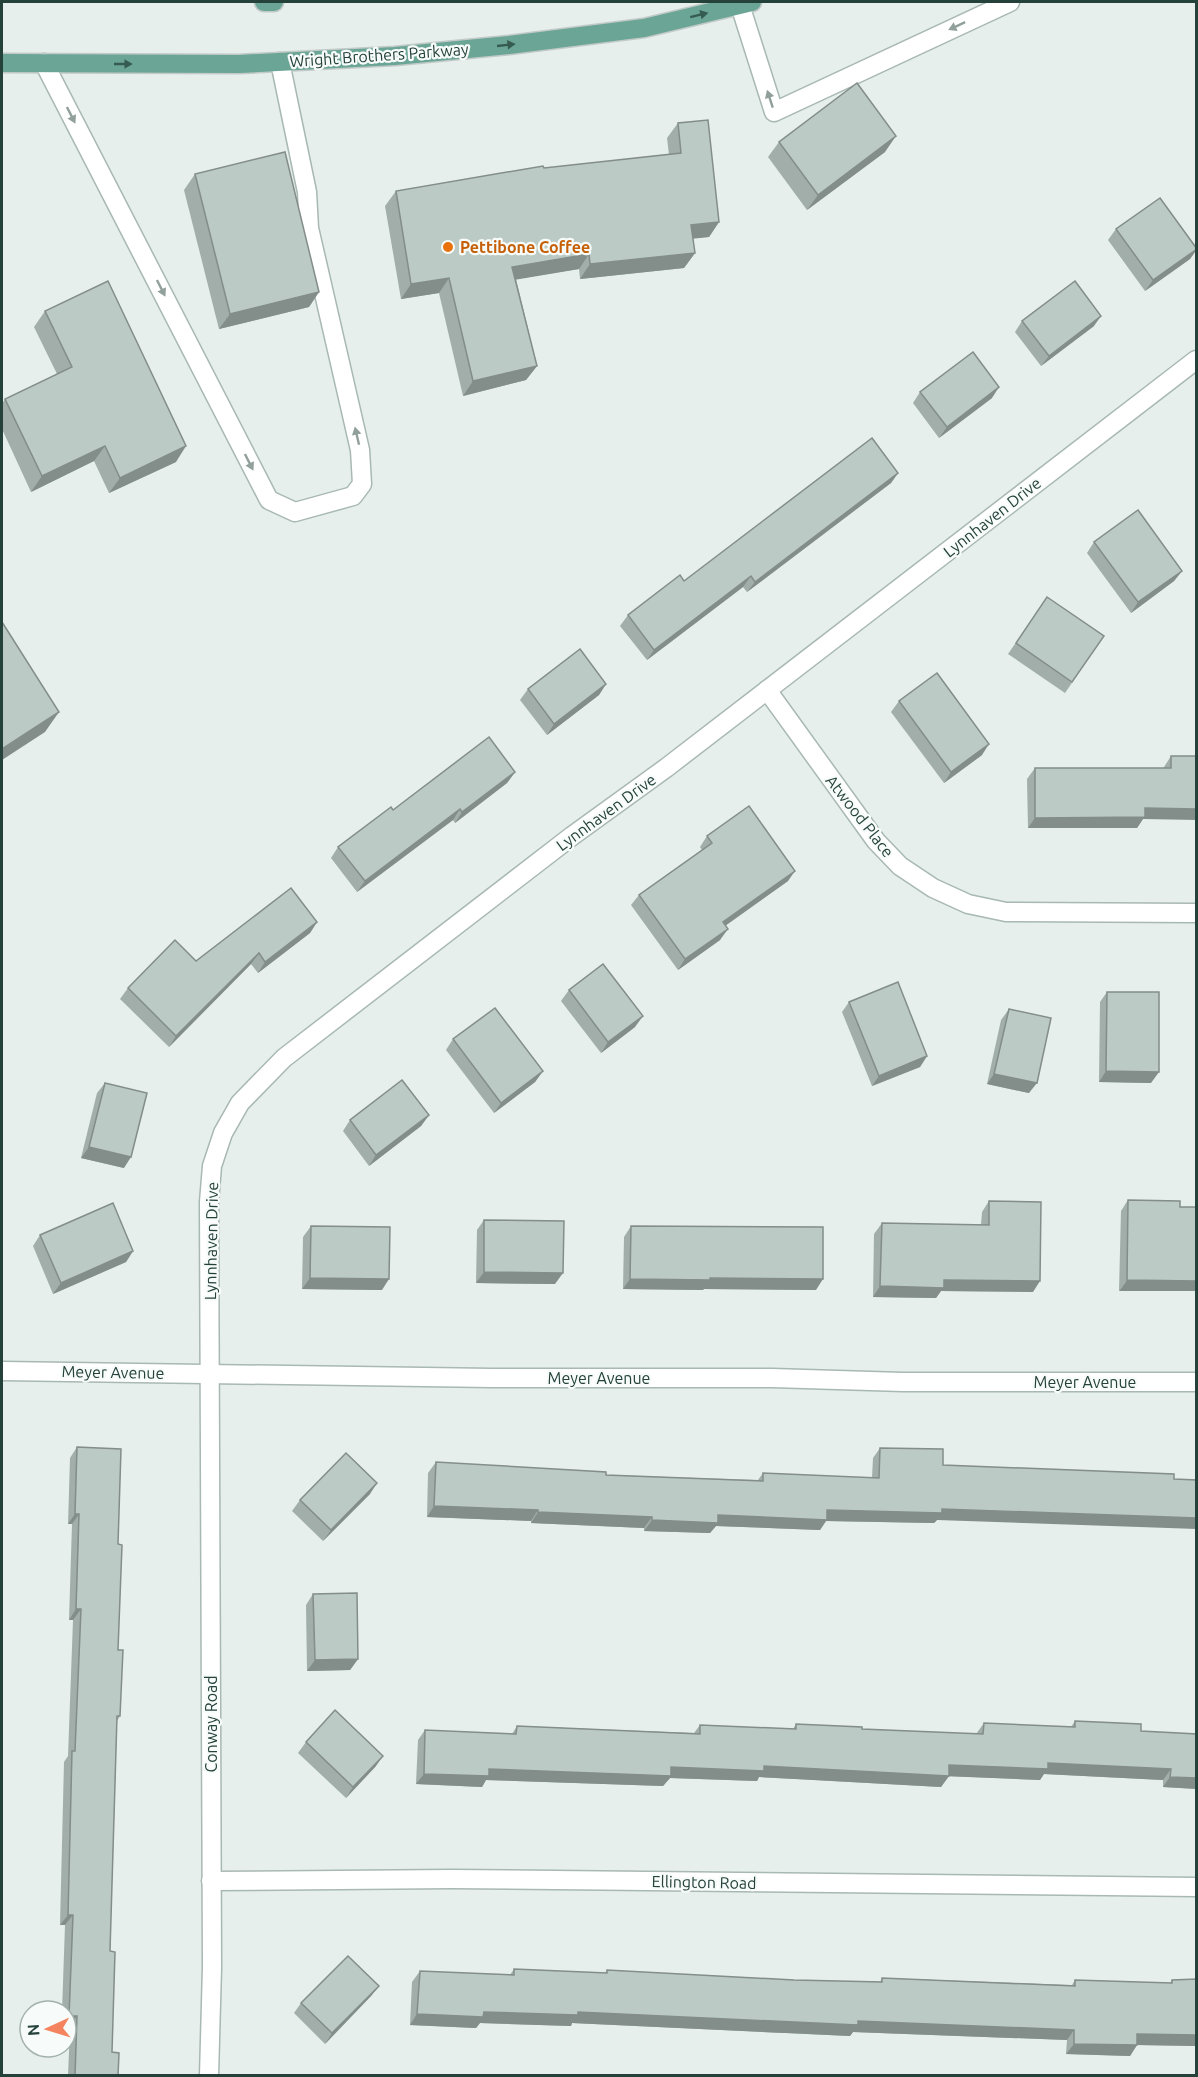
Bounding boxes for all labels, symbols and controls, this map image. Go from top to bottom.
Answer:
one-way arrow [689,9,708,19]
one-way arrow [947,21,965,31]
street label: Wright Brothers Parkway [289,40,469,70]
one-way arrow [497,40,516,50]
one-way arrow [113,59,132,69]
one-way arrow [765,90,774,108]
one-way arrow [66,107,76,124]
place label: Pettibone Coffee [460,238,590,256]
marker: Pettibone Coffee [441,240,455,254]
one-way arrow [156,280,165,297]
one-way arrow [351,427,361,445]
one-way arrow [244,454,254,471]
street label: Lynnhaven Drive [940,473,1044,561]
street label: Lynnhaven Drive [553,770,659,854]
street label: Atwood Place [822,771,898,861]
street label: Lynnhaven Drive [201,1182,221,1300]
street label: Meyer Avenue [61,1362,165,1382]
street label: Meyer Avenue [548,1369,650,1387]
street label: Meyer Avenue [1034,1373,1136,1391]
street label: Conway Road [202,1675,220,1773]
street label: Ellington Road [651,1872,757,1892]
north arrow [18,1999,78,2059]
text: N [24,2023,42,2037]

